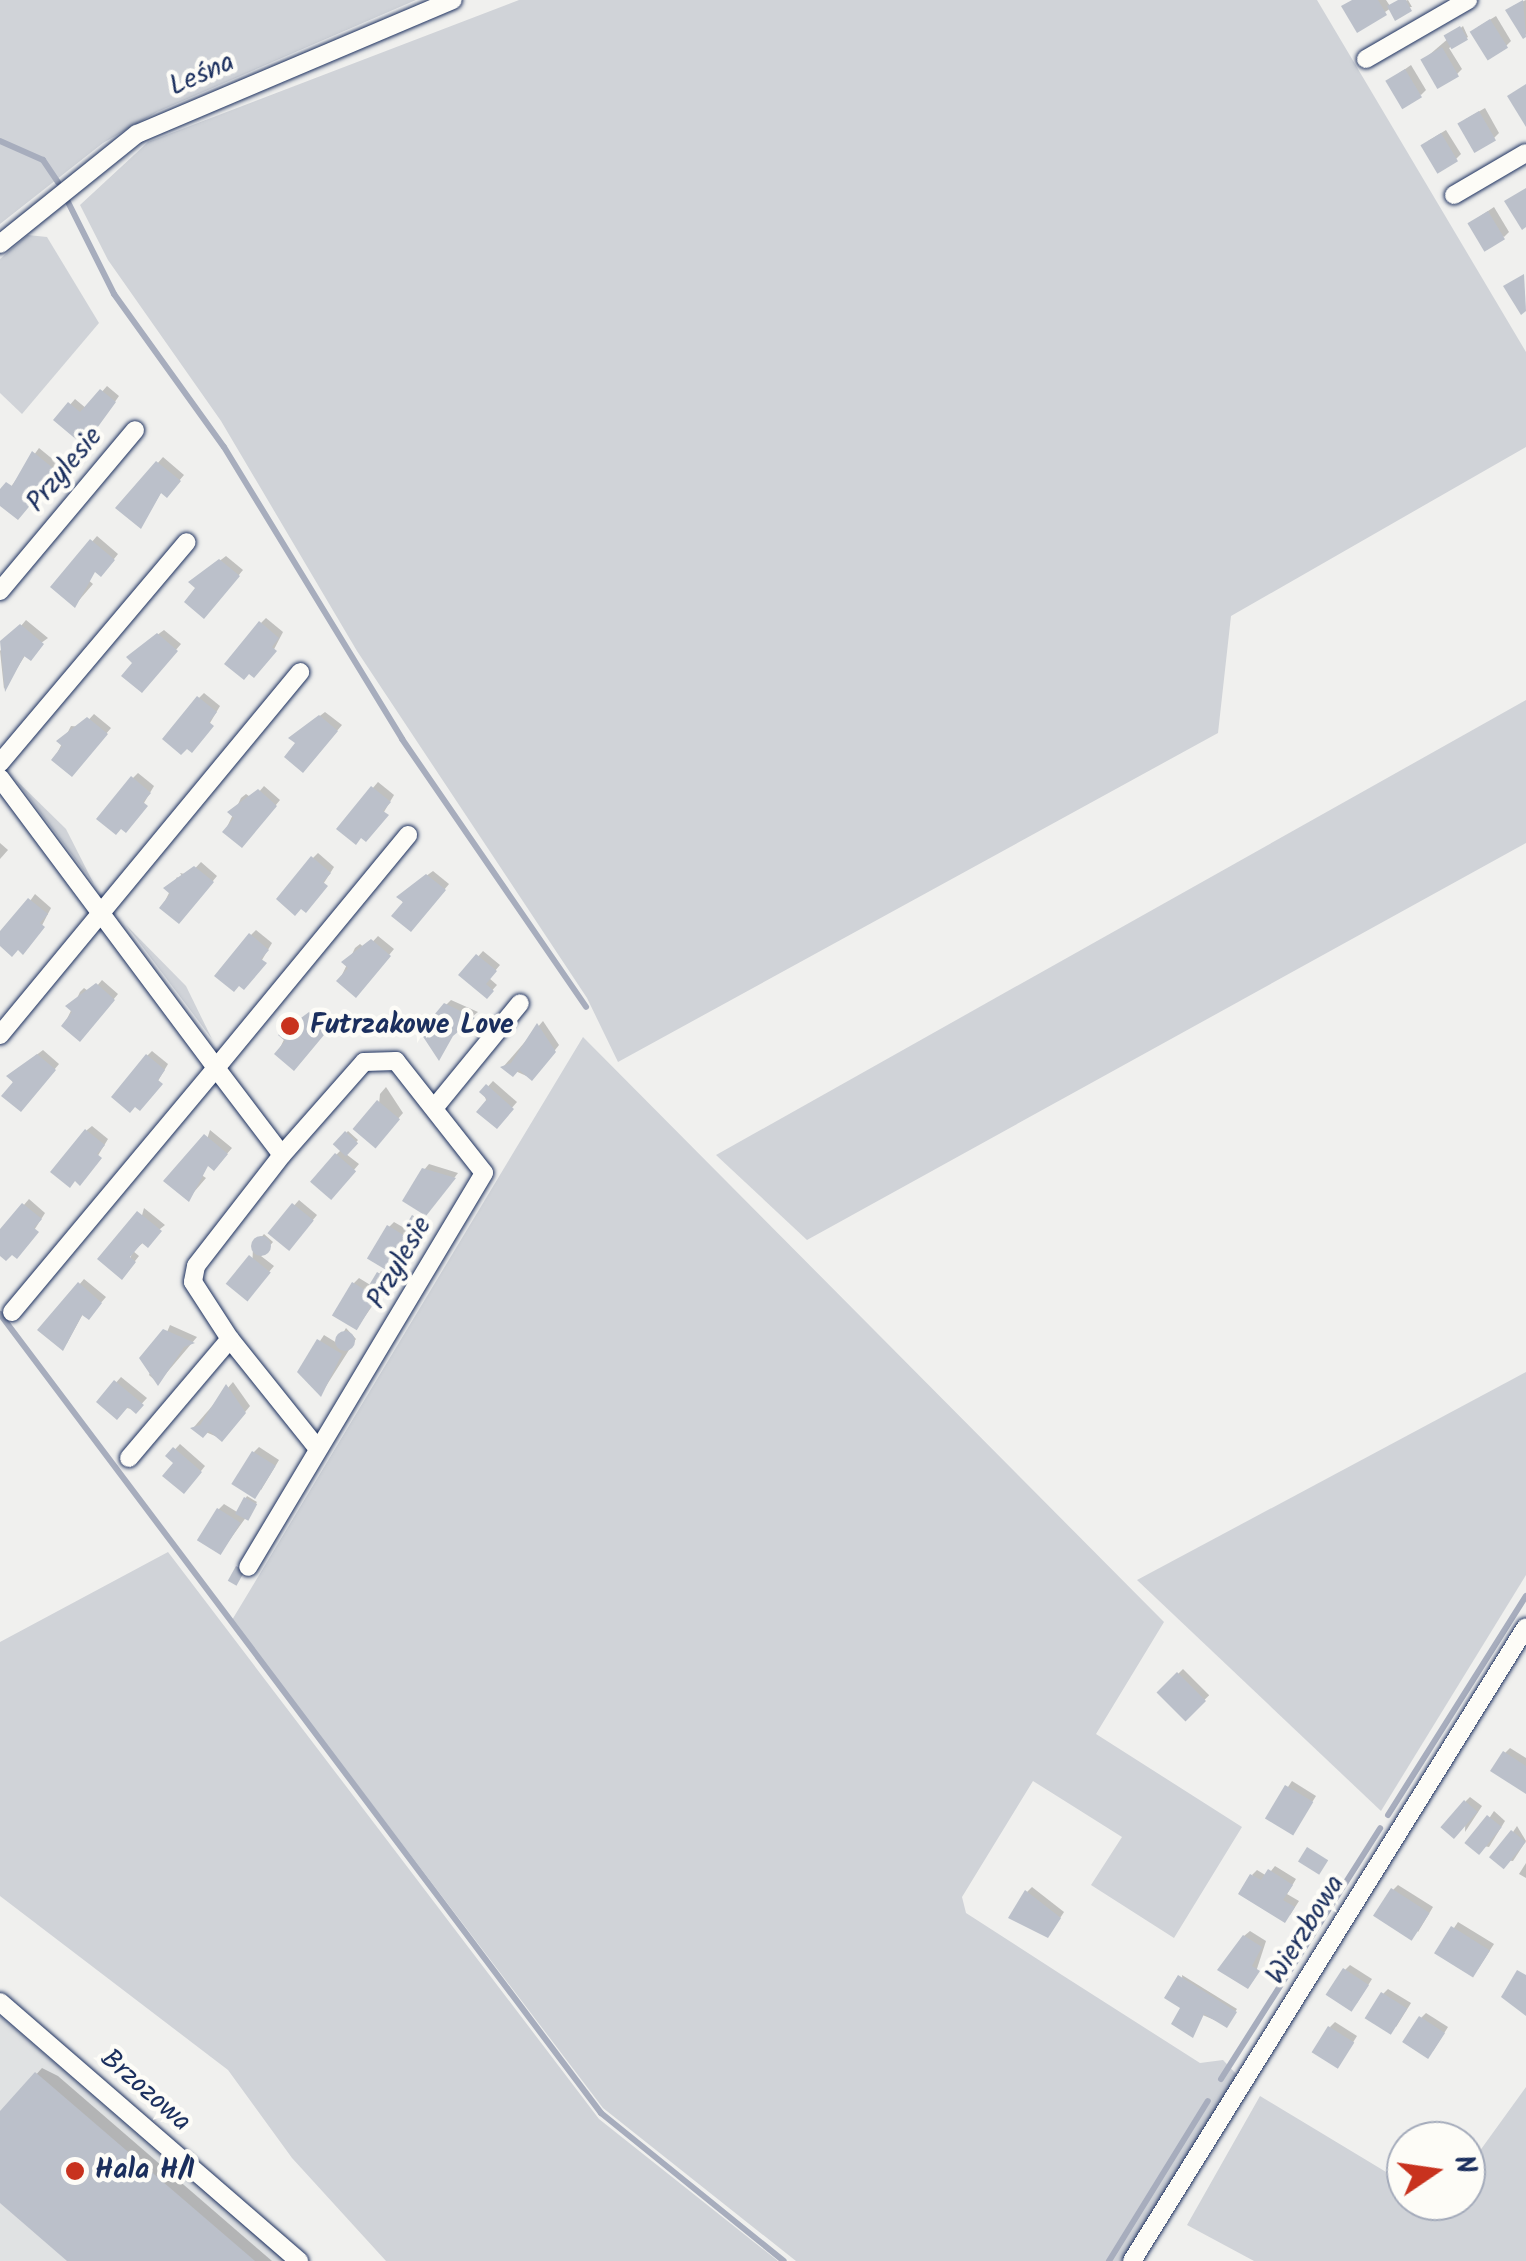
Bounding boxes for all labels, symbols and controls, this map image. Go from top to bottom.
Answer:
street label: Leśna [164,46,240,104]
street label: Przylesie [20,421,110,519]
place label: Futrzakowe Love [310,1009,514,1043]
marker: Futrzakowe Love [279,1015,301,1037]
street label: Przylesie [360,1211,440,1315]
street label: Wierzbowa [1259,1869,1353,1991]
street label: Brzozowa [93,2043,197,2139]
north arrow [1386,2121,1486,2221]
text: N [1440,2151,1488,2178]
place label: Hala H/I [95,2154,195,2188]
marker: Hala H/I [64,2160,86,2182]

